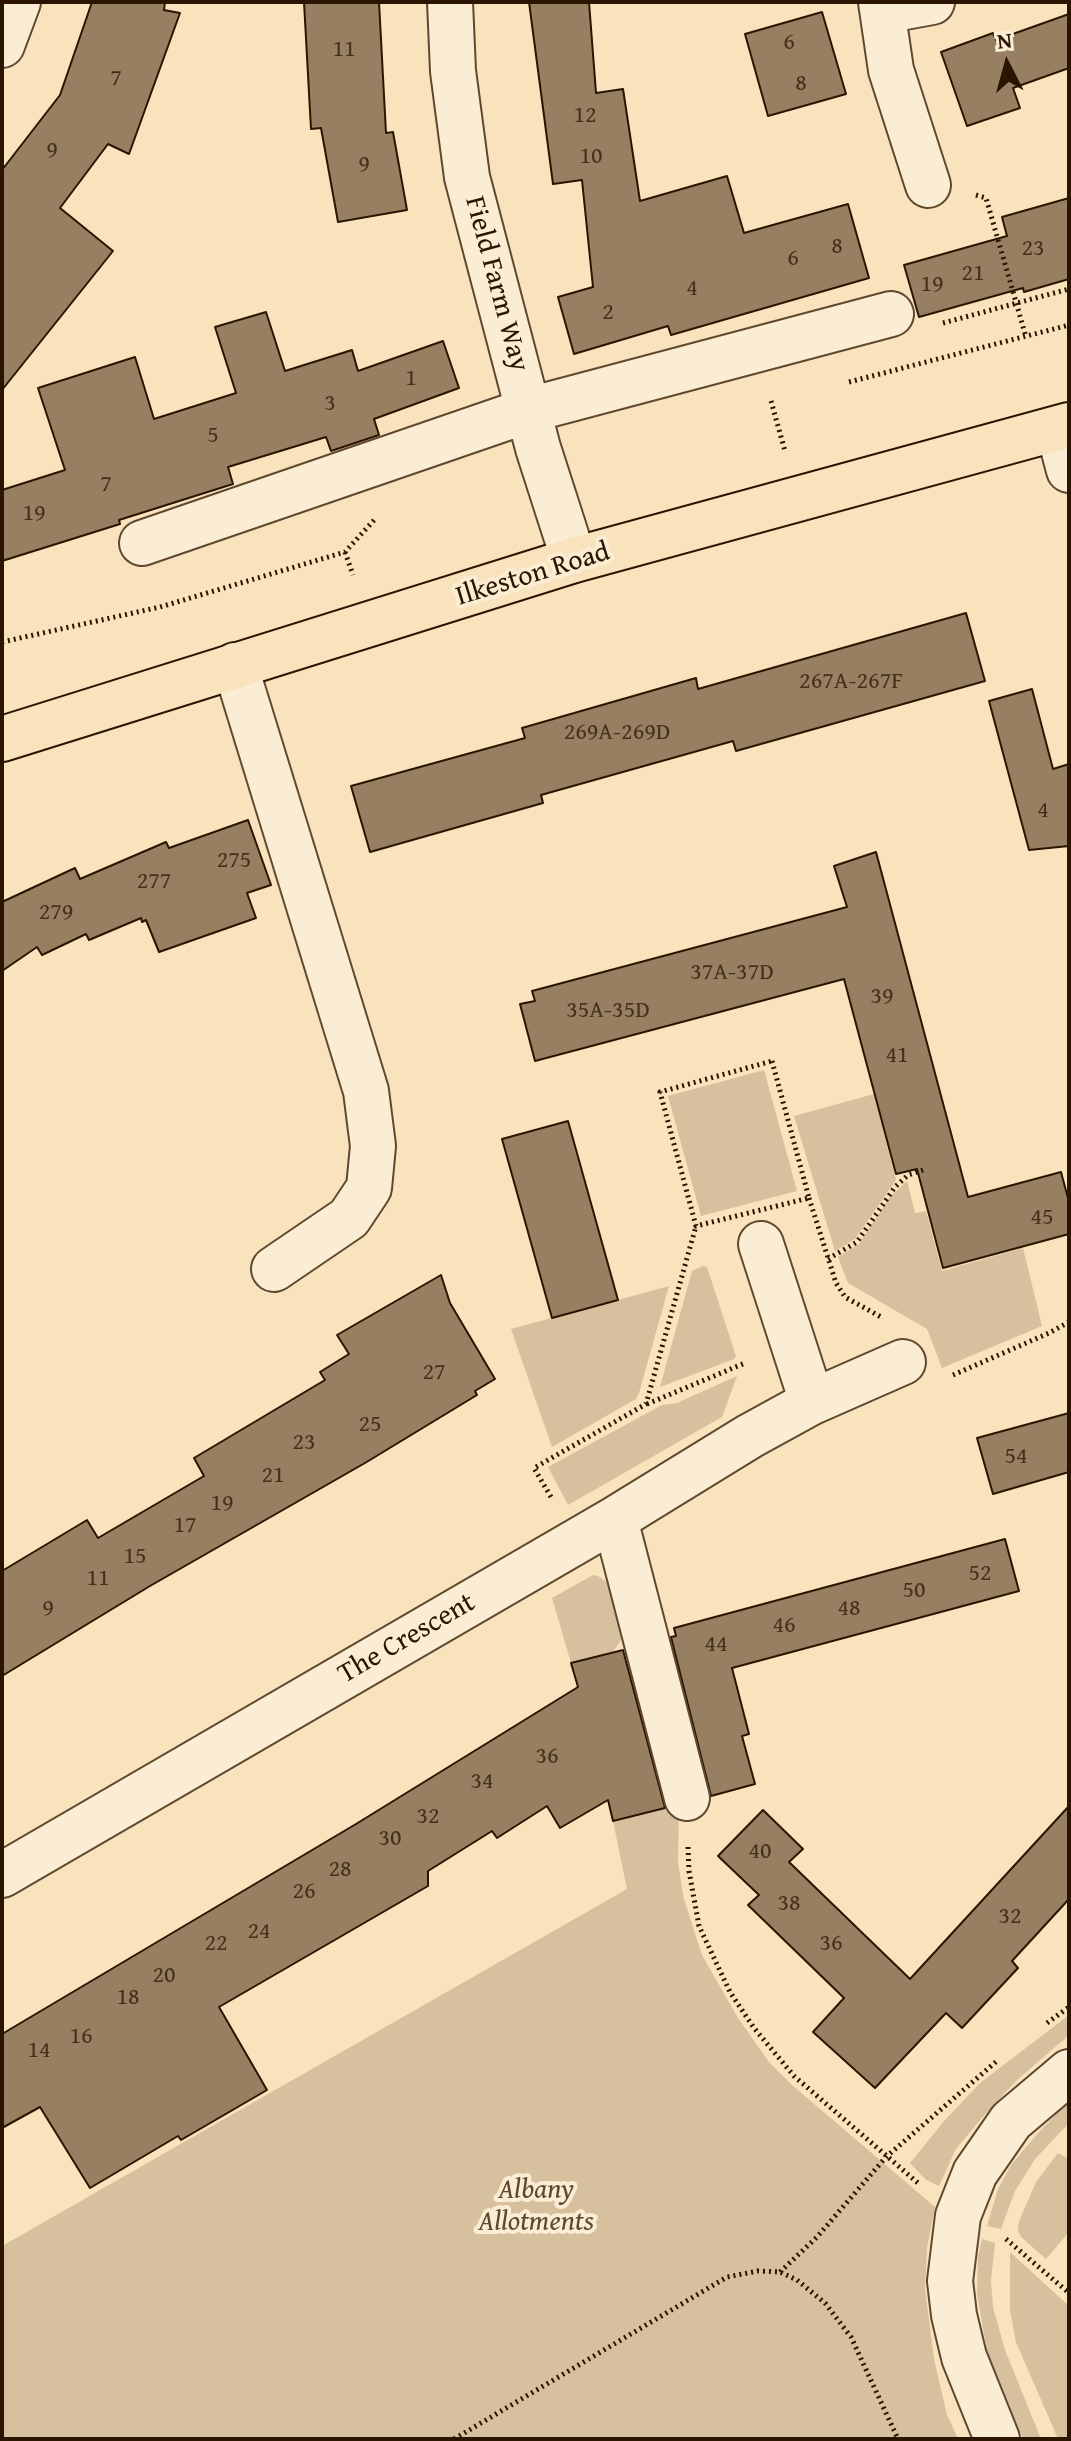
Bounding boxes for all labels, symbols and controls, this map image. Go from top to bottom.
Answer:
text: N [995,23,1013,57]
north arrow [967,24,1047,104]
house number: 6 [783,29,795,57]
house number: 11 [332,36,356,64]
house number: 7 [110,65,122,93]
house number: 8 [795,70,807,98]
house number: 12 [573,102,597,130]
house number: 9 [46,137,58,165]
house number: 10 [579,143,603,171]
house number: 9 [358,151,370,179]
street label: Field Farm Way [456,193,536,375]
house number: 8 [831,233,843,261]
house number: 23 [1021,235,1045,263]
house number: 6 [787,245,799,273]
house number: 21 [961,260,985,288]
house number: 19 [920,271,944,299]
house number: 4 [686,275,698,303]
house number: 2 [602,299,614,327]
house number: 1 [405,365,417,393]
house number: 3 [324,390,336,418]
house number: 5 [207,422,219,450]
house number: 7 [100,471,112,499]
house number: 19 [22,500,46,528]
street label: Ilkeston Road [452,536,614,614]
house number: 267A-267F [799,668,903,696]
house number: 269A-269D [564,719,670,747]
house number: 4 [1037,797,1049,825]
house number: 275 [217,847,251,875]
house number: 277 [137,868,171,896]
house number: 279 [39,899,73,927]
house number: 37A-37D [690,959,774,987]
house number: 39 [870,983,894,1011]
house number: 35A-35D [566,997,650,1025]
house number: 41 [885,1042,909,1070]
house number: 45 [1030,1204,1054,1232]
house number: 27 [422,1359,446,1387]
house number: 25 [358,1411,382,1439]
house number: 23 [292,1429,316,1457]
house number: 54 [1004,1443,1028,1471]
house number: 21 [261,1462,285,1490]
house number: 19 [210,1490,234,1518]
house number: 17 [173,1512,197,1540]
house number: 15 [123,1543,147,1571]
house number: 52 [968,1560,992,1588]
house number: 11 [86,1565,110,1593]
house number: 50 [902,1577,926,1605]
street label: The Crescent [333,1586,481,1692]
house number: 9 [42,1595,54,1623]
house number: 48 [837,1595,861,1623]
house number: 46 [772,1612,796,1640]
house number: 44 [704,1631,728,1659]
house number: 36 [535,1743,559,1771]
house number: 34 [470,1768,494,1796]
house number: 32 [416,1803,440,1831]
house number: 30 [378,1825,402,1853]
house number: 40 [748,1838,772,1866]
house number: 28 [328,1856,352,1884]
house number: 26 [292,1878,316,1906]
house number: 38 [777,1890,801,1918]
house number: 32 [998,1903,1022,1931]
house number: 24 [247,1918,271,1946]
house number: 22 [204,1930,228,1958]
house number: 36 [819,1930,843,1958]
house number: 20 [152,1962,176,1990]
house number: 18 [116,1984,140,2012]
house number: 16 [69,2023,93,2051]
house number: 14 [27,2037,51,2065]
park label: Albany Allotments [478,2174,594,2240]

